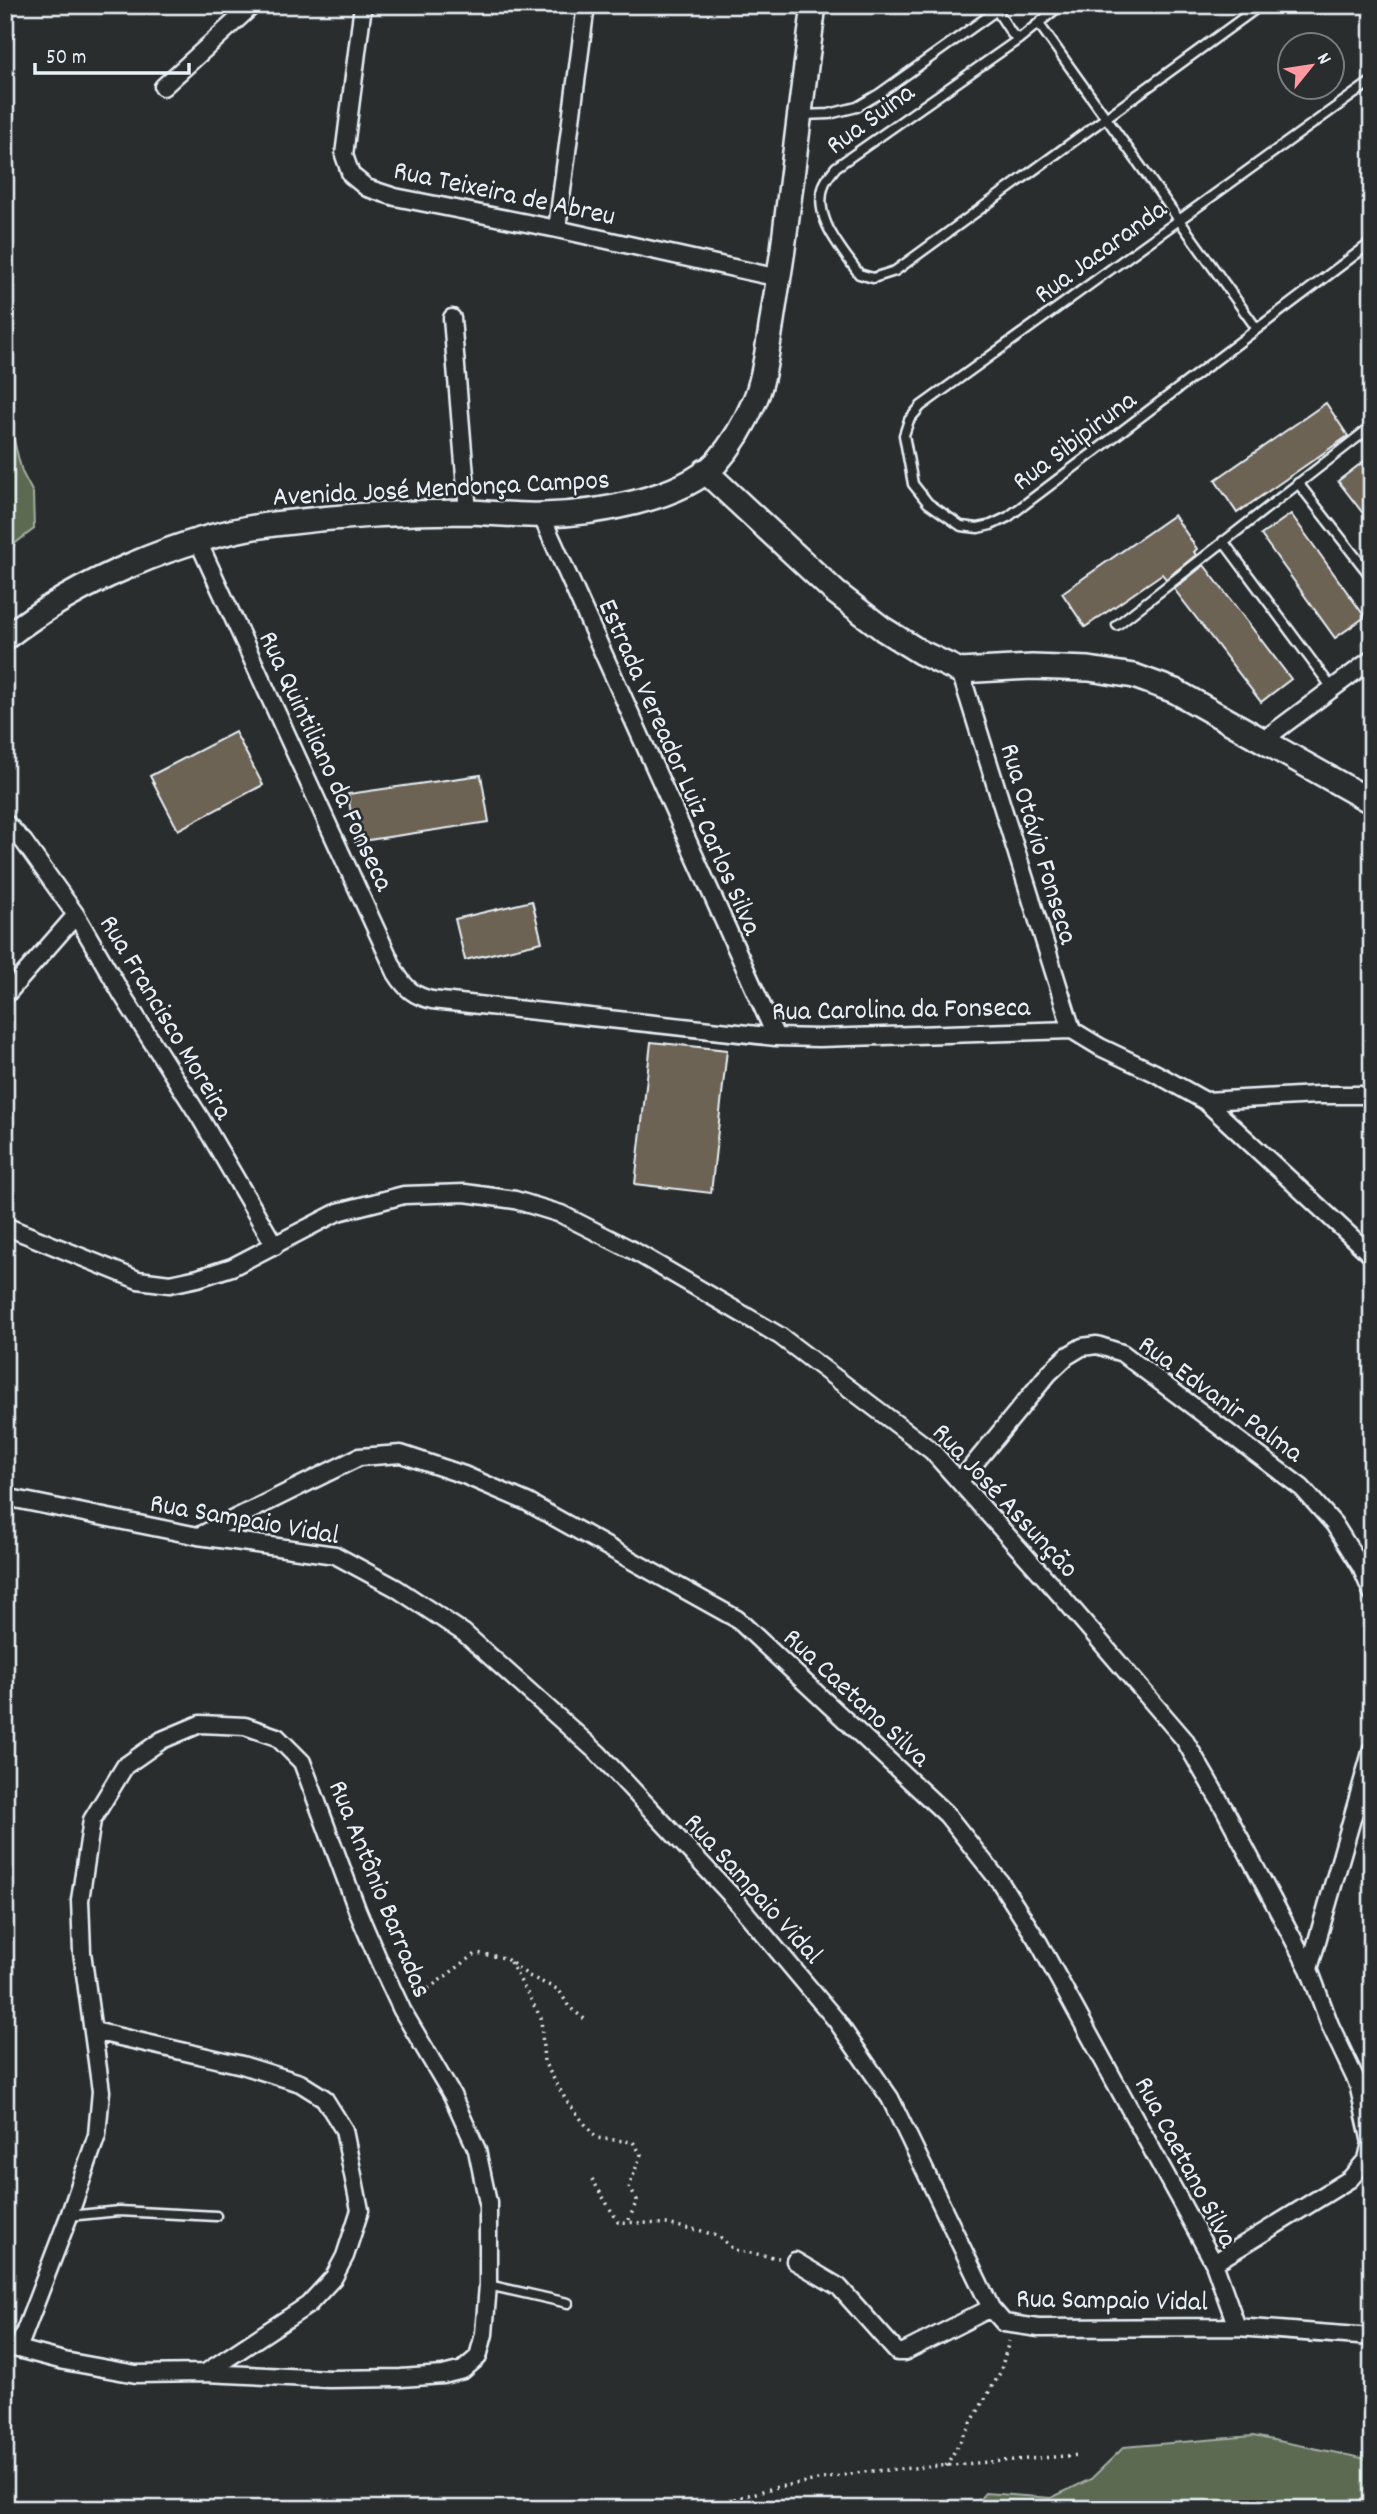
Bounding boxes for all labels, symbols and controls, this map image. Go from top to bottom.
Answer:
scale bar [35,32,189,76]
north arrow [1276,32,1346,102]
text: 50 m [46,44,86,74]
text: N [1309,48,1337,70]
street label: Rua Suina [819,75,925,167]
street label: Rua Teixeira de Abreu [389,153,619,239]
street label: Rua Jacaranda [1027,192,1177,316]
street label: Rua Sibipiruna [1005,382,1147,503]
street label: Avenida José Mendonça Campos [272,462,611,520]
street label: Estrada Vereador Luiz Carlos Silva [585,593,770,943]
street label: Rua Quintiliano da Fonseca [246,625,402,900]
street label: Rua Otávio Fonseca [987,739,1086,950]
street label: Rua Francisco Moreira [87,909,241,1129]
street label: Rua Carolina da Fonseca [772,990,1031,1034]
street label: Rua Edvanir Palma [1128,1327,1311,1475]
street label: Rua José Assunção [921,1416,1086,1589]
street label: Rua Sampaio Vidal [146,1486,342,1558]
street label: Rua Caetano Silva [772,1621,938,1779]
street label: Rua Antônio Barradas [315,1775,439,2005]
street label: Rua Sampaio Vidal [672,1806,830,1975]
street label: Rua Caetano Silva [1122,2071,1246,2257]
street label: Rua Sampaio Vidal [1016,2281,1208,2325]

